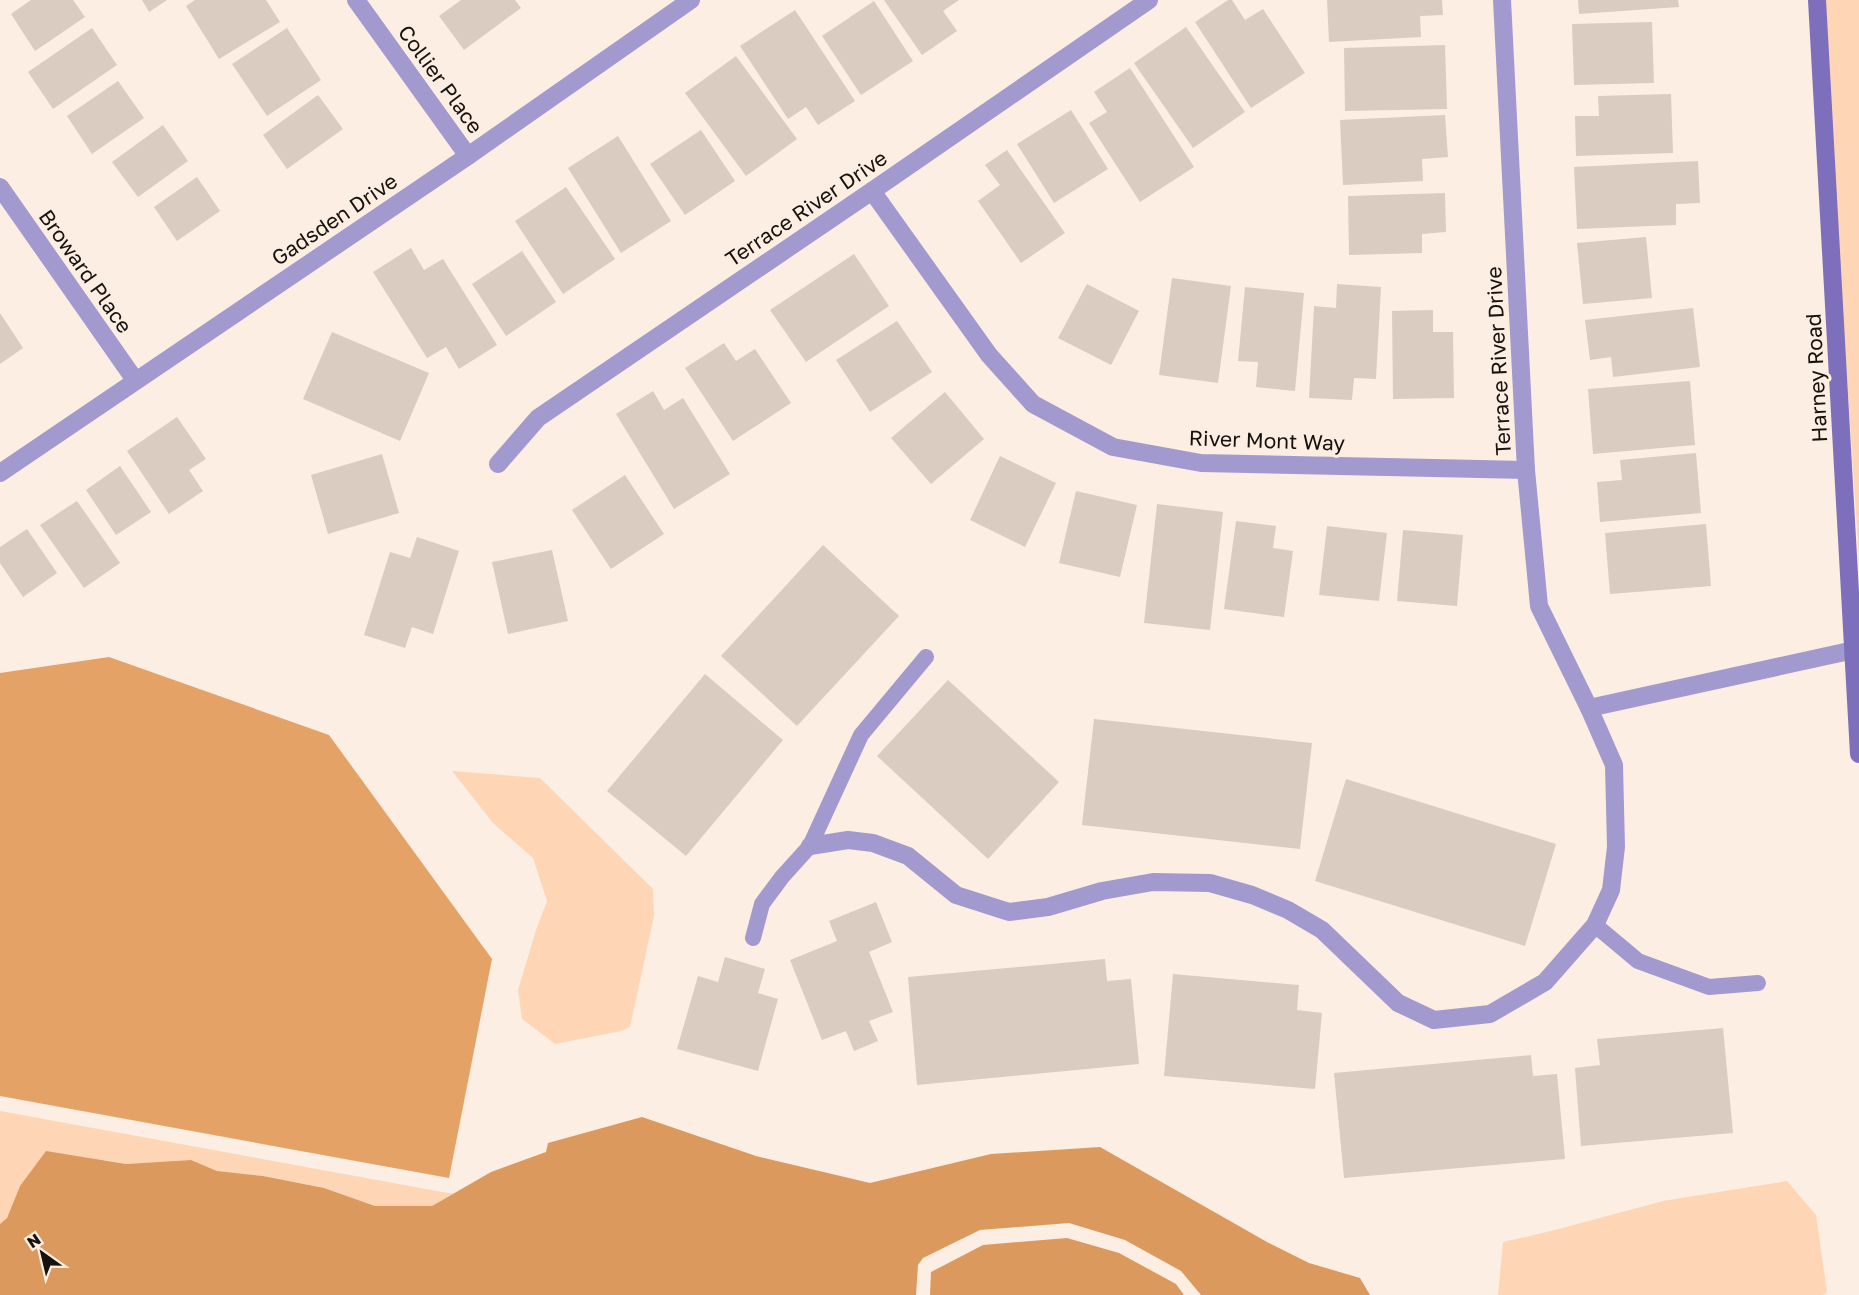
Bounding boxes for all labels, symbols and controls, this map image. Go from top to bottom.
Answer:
street label: Collier Place [393,20,489,138]
street label: Terrace River Drive [720,144,892,272]
street label: Gadsden Drive [266,167,402,271]
street label: Broward Place [34,204,138,338]
street label: Terrace River Drive [1480,266,1516,456]
street label: Harney Road [1800,313,1832,443]
street label: River Mont Way [1188,424,1346,456]
north arrow [12,1223,72,1283]
text: N [23,1229,44,1252]

